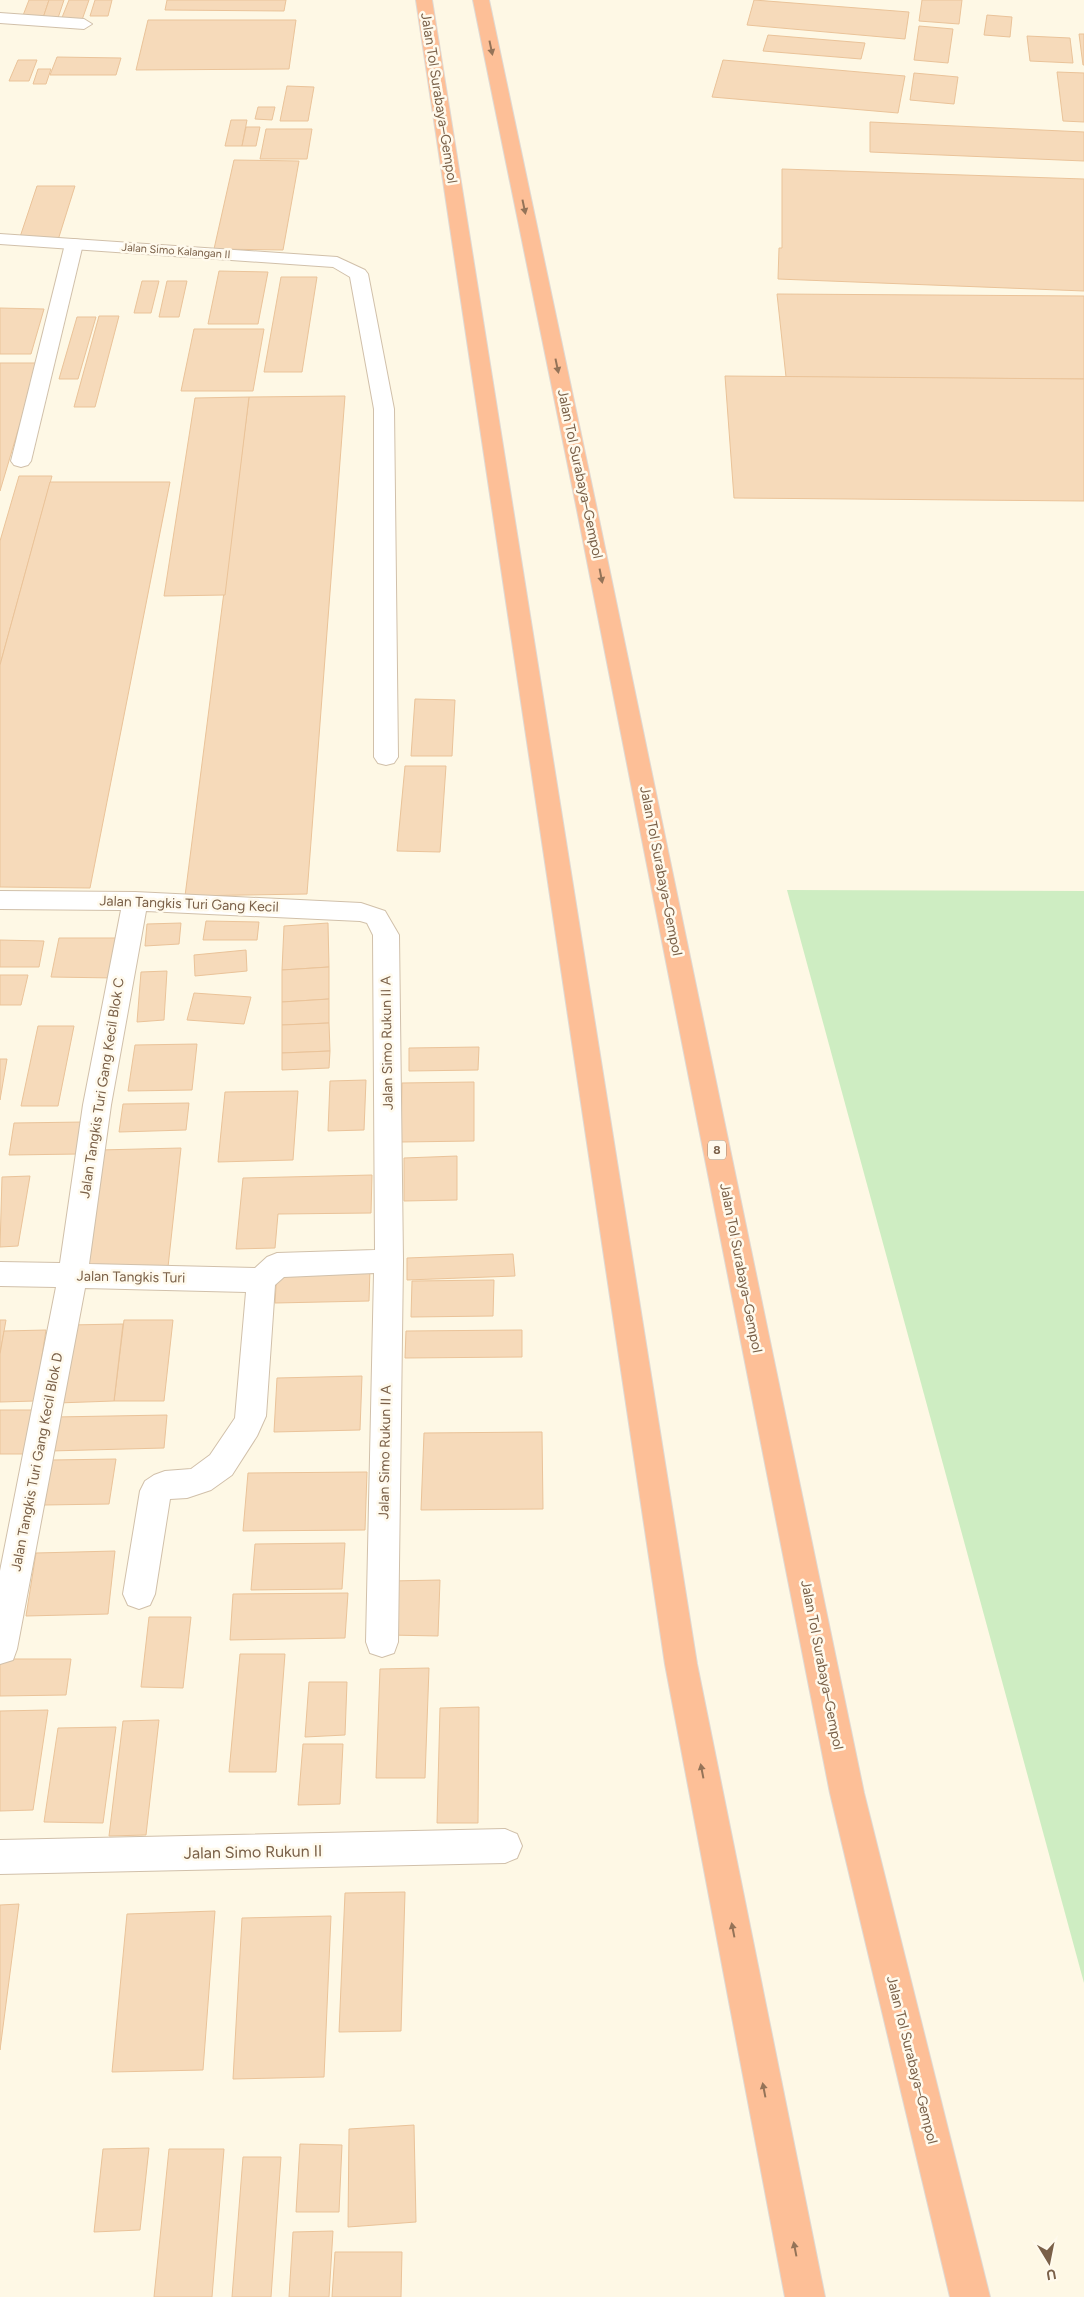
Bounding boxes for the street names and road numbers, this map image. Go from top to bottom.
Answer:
street label: Jalan Tol Surabaya–Gempol [417,11,461,185]
street label: Jalan Simo Kalangan II [121,241,231,261]
street label: Jalan Tol Surabaya–Gempol [554,388,606,560]
street label: Jalan Tol Surabaya–Gempol [636,785,686,957]
street label: Jalan Tangkis Turi Gang Kecil [99,892,279,916]
street label: Jalan Simo Rukun II A [377,975,397,1110]
street label: Jalan Tangkis Turi Gang Kecil Blok C [76,977,128,1199]
road number: 8 [708,1140,726,1160]
street label: Jalan Tol Surabaya–Gempol [716,1182,766,1354]
street label: Jalan Tangkis Turi [76,1268,186,1286]
street label: Jalan Tangkis Turi Gang Kecil Blok D [7,1351,67,1573]
street label: Jalan Simo Rukun II A [375,1384,395,1519]
street label: Jalan Tol Surabaya–Gempol [797,1579,847,1751]
street label: Jalan Simo Rukun II [184,1841,322,1863]
street label: Jalan Tol Surabaya–Gempol [883,1974,941,2146]

